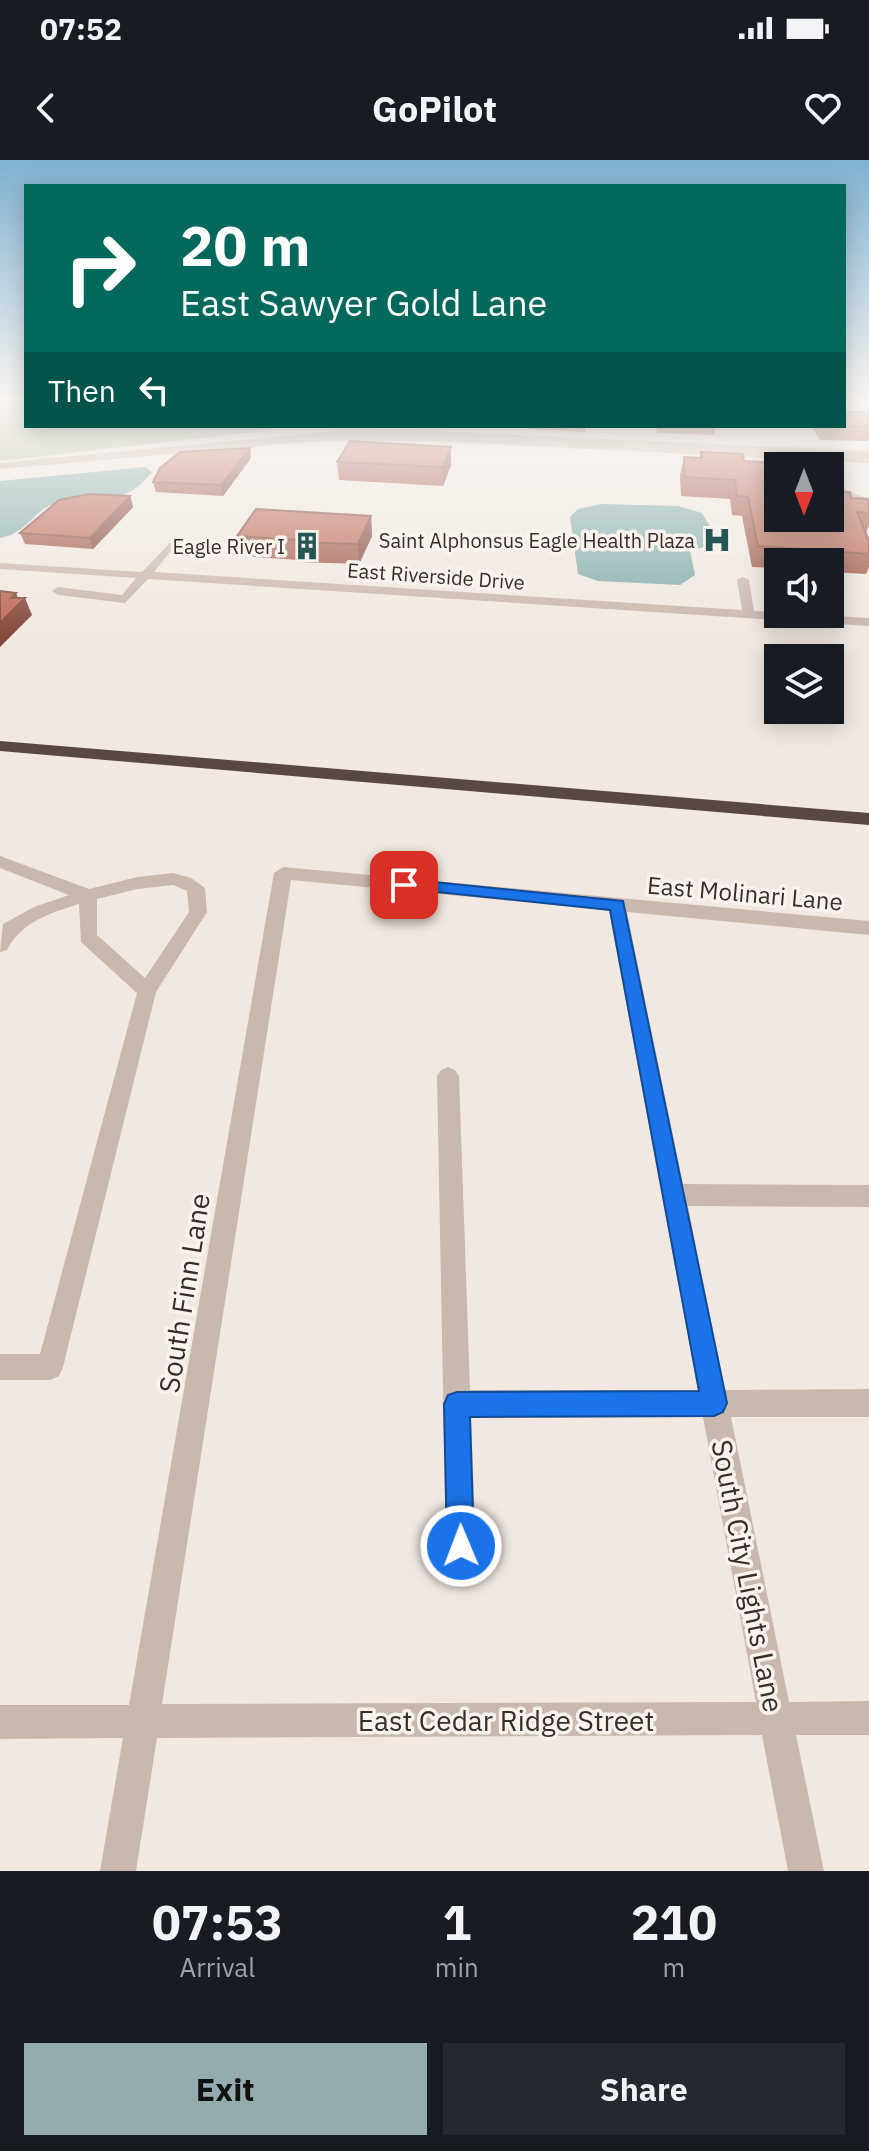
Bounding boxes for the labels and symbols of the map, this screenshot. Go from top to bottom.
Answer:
north arrow [764,452,844,532]
hospital icon: Saint Alphonsus Eagle Health Plaza [702,525,732,555]
place label: Saint Alphonsus Eagle Health Plaza [379,527,695,554]
building icon: Eagle River I [292,531,322,561]
place label: Eagle River I [172,533,285,560]
street label: East Riverside Drive [346,556,526,596]
pin [370,851,438,919]
street label: East Molinari Lane [646,869,844,917]
street label: South Finn Lane [150,1191,218,1395]
street label: South City Lights Lane [703,1437,793,1715]
position arrow [419,1504,503,1588]
street label: East Cedar Ridge Street [358,1702,654,1739]

